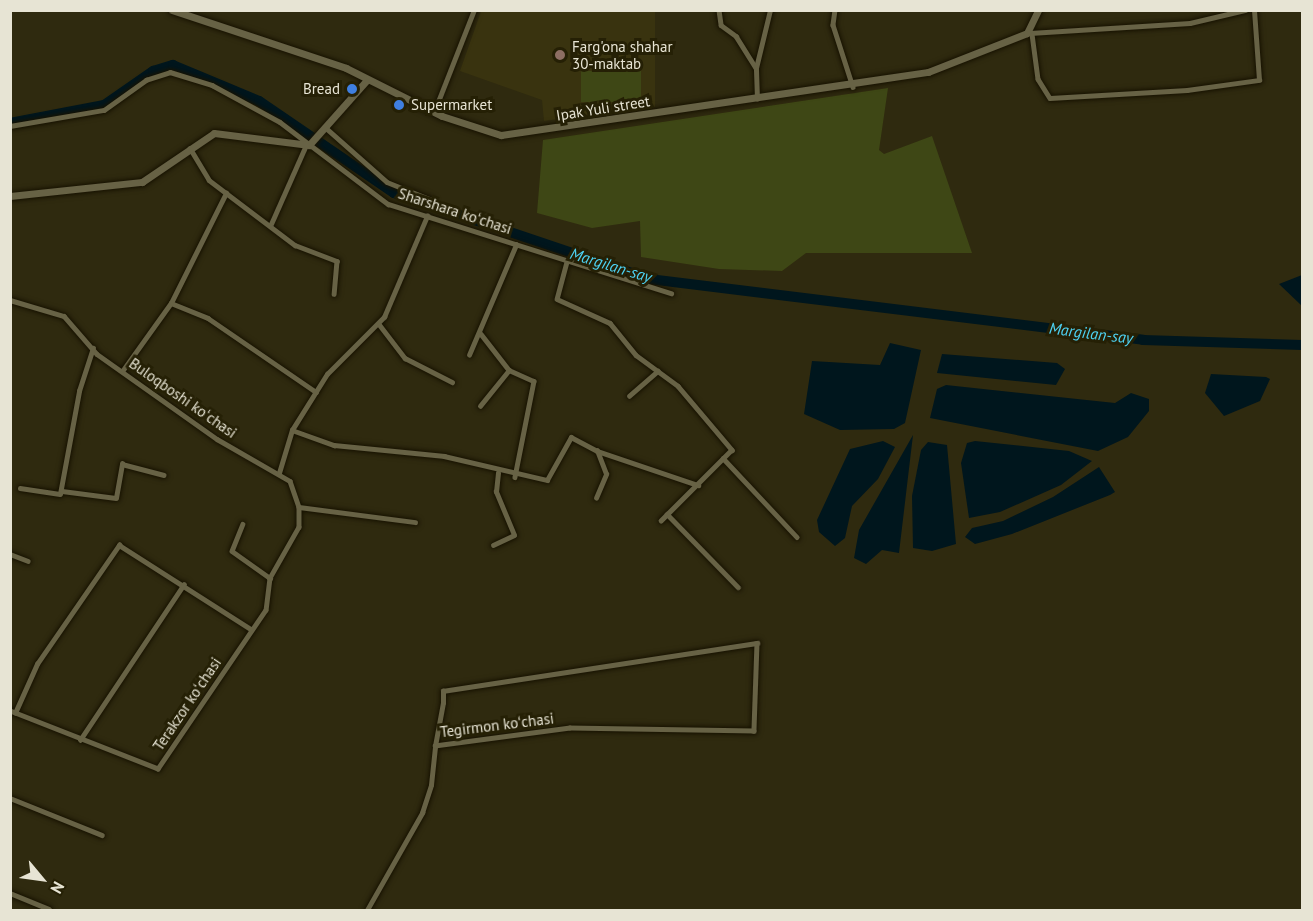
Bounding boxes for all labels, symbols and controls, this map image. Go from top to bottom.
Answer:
place label: Farg'ona shahar 30-maktab [572,37,672,72]
marker: Farg'ona shahar 30-maktab [553,48,567,62]
place label: Bread [303,80,340,98]
marker: Bread [345,82,359,96]
street label: Ipak Yuli street [554,92,652,124]
place label: Supermarket [411,96,492,114]
marker: Supermarket [392,98,406,112]
street label: Sharshara koʻchasi [396,184,514,238]
water label: Margilan-say [568,243,654,287]
water label: Margilan-say [1048,318,1134,348]
street label: Buloqboshi koʻchasi [126,354,240,442]
street label: Terakzor koʻchasi [149,654,225,754]
street label: Tegirmon koʻchasi [439,709,555,741]
north arrow [12,849,72,909]
text: N [46,878,69,897]

